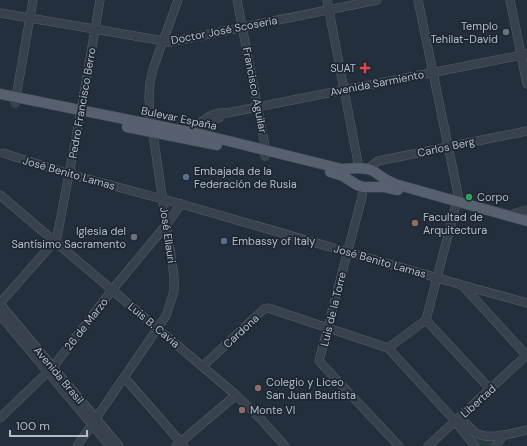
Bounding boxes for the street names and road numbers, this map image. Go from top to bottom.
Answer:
street label: Doctor José Scosería [170,13,278,47]
street label: Pedro Francisco Berro [65,46,99,160]
street label: Francisco Aguilar [240,46,270,134]
street label: Avenida Sarmiento [329,67,425,99]
street label: Bulevar España [140,103,218,133]
street label: Carlos Berg [416,134,476,160]
street label: José Benito Lamas [21,153,117,193]
street label: José Ellauri [157,206,179,264]
street label: José Benito Lamas [332,241,428,281]
street label: Luis de la Torre [317,270,349,348]
street label: 26 de Marzo [61,295,111,353]
street label: Luis B. Cavia [125,299,183,351]
street label: Cardona [220,311,262,351]
street label: Avenida Brasil [31,343,87,407]
street label: Libertad [457,381,499,421]

